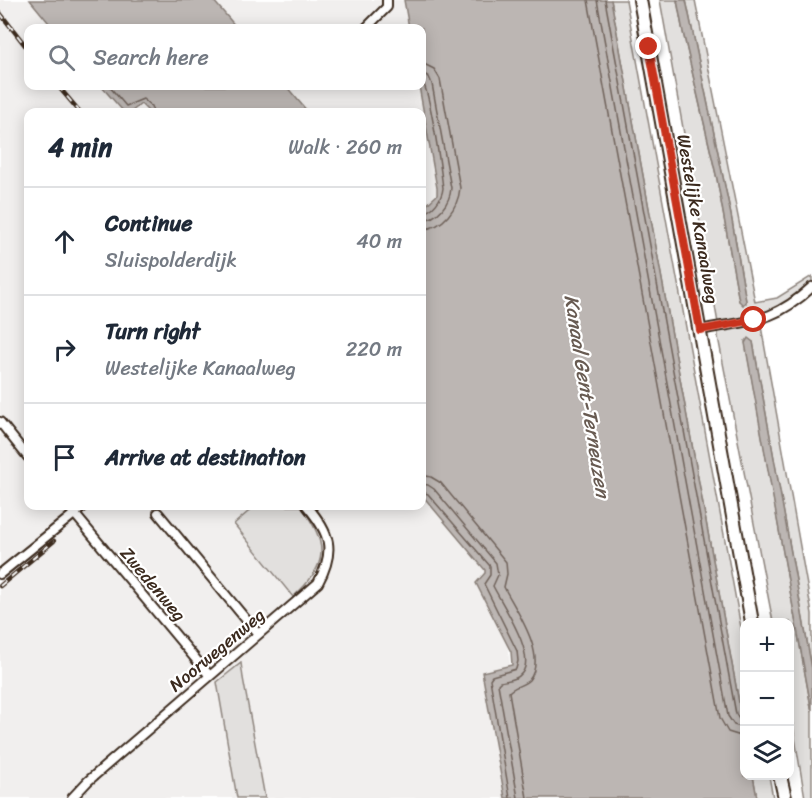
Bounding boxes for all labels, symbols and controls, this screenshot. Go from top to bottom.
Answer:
search box [24,24,426,90]
route end [635,33,661,59]
text: Search here [93,38,209,77]
icon: search [45,41,78,74]
text: 4 min [48,124,112,170]
text: Walk · 260 m [288,130,402,165]
street label: Westelijke Kanaalweg [667,132,729,306]
text: Continue [105,204,193,243]
text: 40 m [356,224,402,259]
icon: ahead [48,225,81,258]
text: Sluispolderdijk [105,243,237,278]
water label: Kanaal Gent-Terneuzen [554,292,621,502]
route start [740,306,766,332]
text: Turn right [105,312,200,351]
text: 220 m [346,332,402,367]
icon: right [48,333,81,366]
text: Westelijke Kanaalweg [105,351,296,386]
text: Arrive at destination [105,438,306,477]
icon: arrive [48,441,81,474]
street label: Zwedenweg [112,539,194,629]
street label: Noorwegenweg [161,600,273,700]
map controls [740,618,794,780]
button: + [740,618,794,672]
button: − [740,672,794,726]
button: layers [740,726,794,780]

